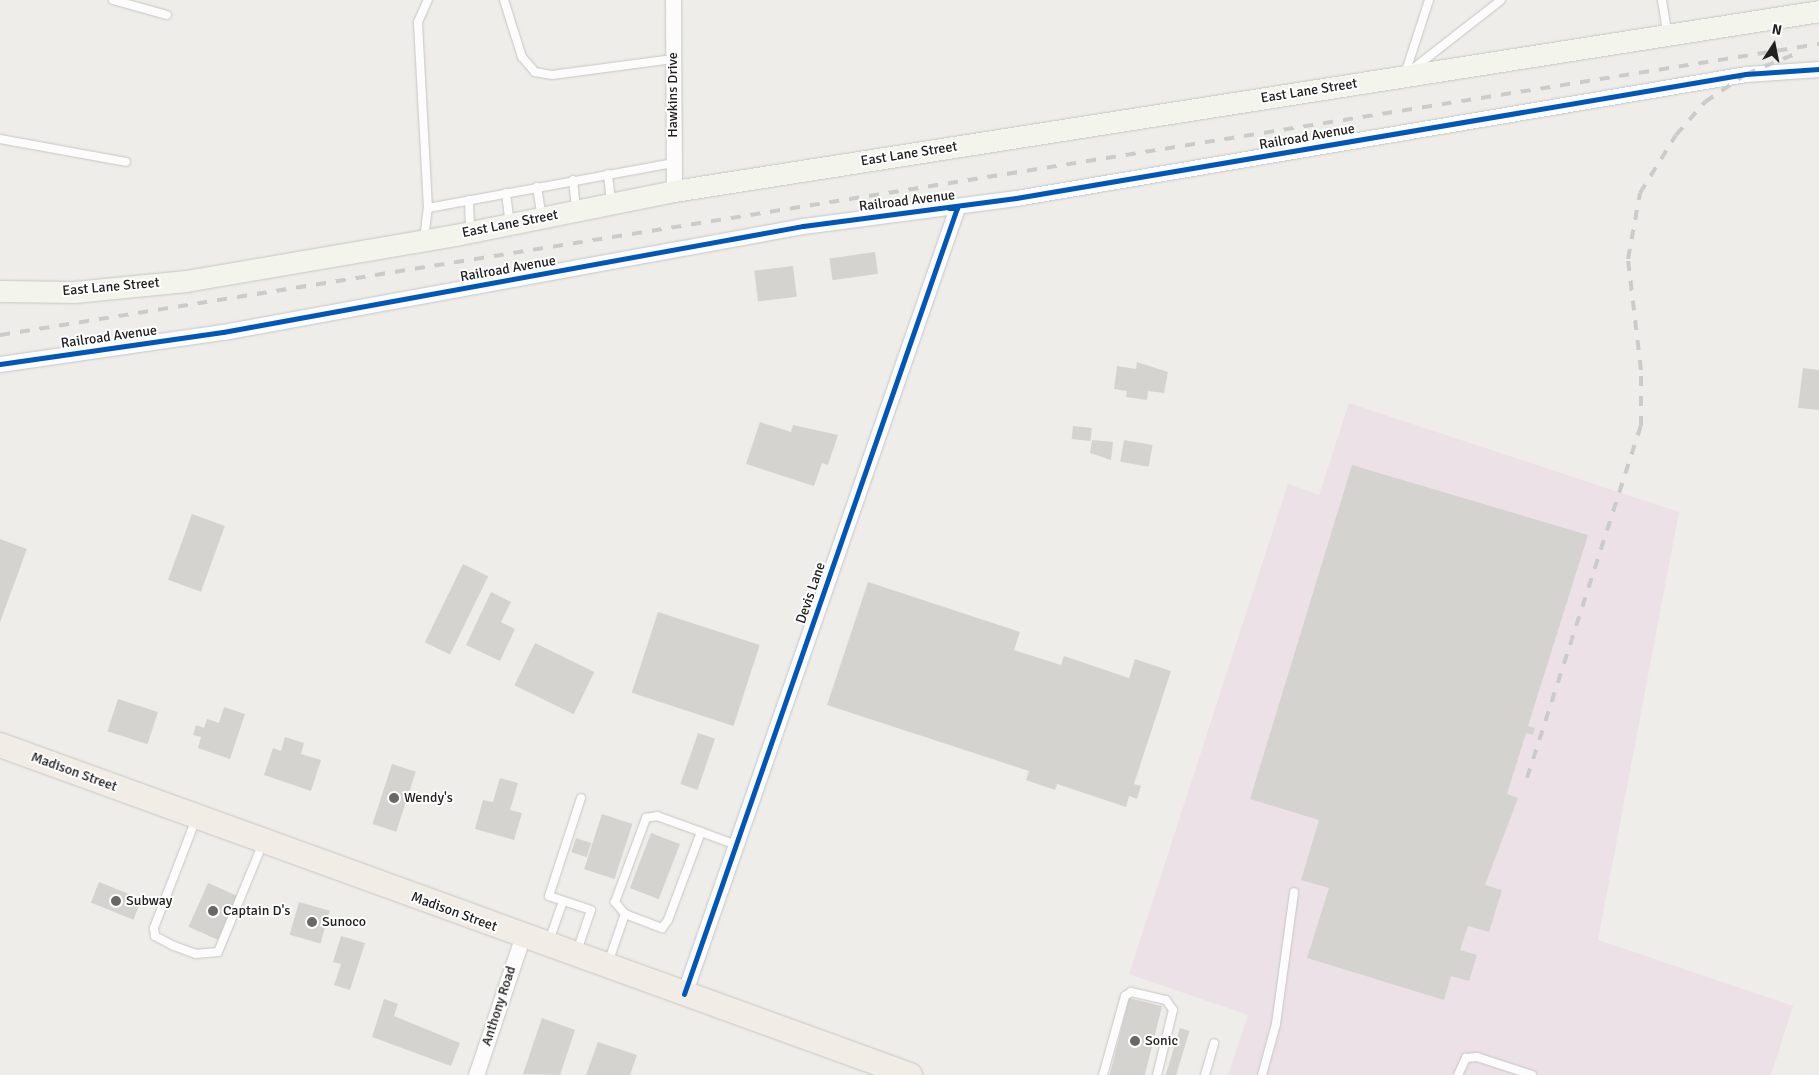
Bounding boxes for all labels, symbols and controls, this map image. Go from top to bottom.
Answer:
north arrow [1749,20,1799,70]
text: N [1771,21,1783,39]
street label: Hawkins Drive [665,52,681,138]
street label: East Lane Street [1260,75,1358,107]
street label: Railroad Avenue [1258,120,1356,154]
street label: East Lane Street [860,138,958,170]
street label: Railroad Avenue [858,187,956,215]
street label: East Lane Street [461,206,559,242]
street label: Railroad Avenue [459,252,557,286]
street label: East Lane Street [62,274,160,300]
street label: Railroad Avenue [60,322,158,352]
street label: Devis Lane [793,560,829,626]
street label: Madison Street [29,749,119,795]
place label: Wendy's [404,790,453,806]
marker: Wendy's [388,792,400,804]
street label: Madison Street [409,889,499,935]
place label: Subway [126,893,172,909]
marker: Subway [110,895,122,907]
place label: Captain D's [223,903,290,919]
marker: Captain D's [207,905,219,917]
place label: Sunoco [322,914,366,930]
marker: Sunoco [306,916,318,928]
street label: Anthony Road [478,964,520,1048]
place label: Sonic [1145,1033,1178,1049]
marker: Sonic [1129,1035,1141,1047]

